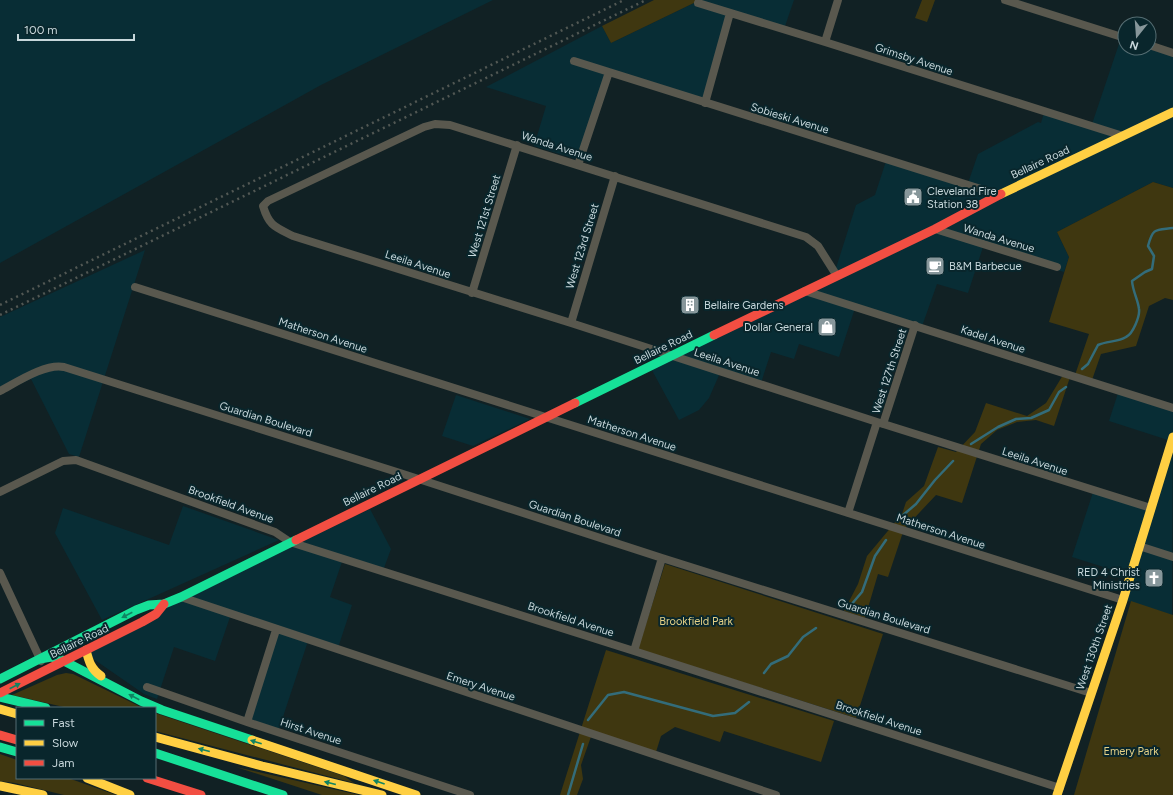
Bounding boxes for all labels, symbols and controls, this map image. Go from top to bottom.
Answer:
scale bar [18,16,134,42]
north arrow [1117,16,1157,56]
text: 100 m [24,23,58,37]
text: N [1128,38,1140,53]
street label: Grimsby Avenue [873,41,954,78]
street label: Sobieski Avenue [749,100,831,137]
street label: Wanda Avenue [520,129,594,164]
street label: Bellaire Road [1009,143,1072,182]
street label: West 121st Street [466,173,503,259]
place label: Cleveland Fire Station 38 [927,185,996,211]
public building icon: Cleveland Fire Station 38 [902,186,924,208]
street label: West 123rd Street [563,202,602,290]
street label: Wanda Avenue [962,221,1036,255]
street label: Leeila Avenue [383,248,452,281]
cafe icon: B&M Barbecue [924,255,946,277]
place label: B&M Barbecue [949,260,1021,273]
building icon: Bellaire Gardens [679,294,701,316]
place label: Bellaire Gardens [704,299,784,312]
street label: Matherson Avenue [277,315,369,356]
shop icon: Dollar General [816,316,838,338]
place label: Dollar General [744,321,813,334]
street label: Kadel Avenue [959,323,1027,356]
street label: West 127th Street [870,327,909,415]
street label: Bellaire Road [632,328,695,367]
street label: Leeila Avenue [692,346,761,379]
street label: Guardian Boulevard [218,399,314,440]
street label: Matherson Avenue [586,413,678,454]
street label: Leeila Avenue [1000,445,1069,478]
street label: Bellaire Road [341,470,404,509]
street label: Brookfield Avenue [186,483,275,526]
street label: Guardian Boulevard [527,497,623,540]
street label: Matherson Avenue [895,511,987,552]
place label: RED 4 Christ Ministries [1077,566,1140,592]
church icon: RED 4 Christ Ministries [1143,567,1165,589]
street label: Guardian Boulevard [836,596,932,637]
street label: Brookfield Avenue [526,599,616,640]
street label: West 130th Street [1074,603,1115,692]
one-way arrow [121,612,133,618]
park label: Brookfield Park [659,615,733,628]
street label: Bellaire Road [48,622,111,661]
street label: Emery Avenue [445,669,517,704]
one-way arrow [10,683,21,689]
one-way arrow [128,694,140,700]
street label: Brookfield Avenue [834,698,924,739]
legend [16,707,156,779]
street label: Hirst Avenue [279,715,343,748]
text: Fast [52,716,75,730]
text: Slow [52,736,79,750]
one-way arrow [249,739,261,745]
park label: Emery Park [1103,745,1159,758]
one-way arrow [198,747,210,753]
text: Jam [52,756,75,770]
one-way arrow [324,779,336,785]
one-way arrow [373,779,385,785]

